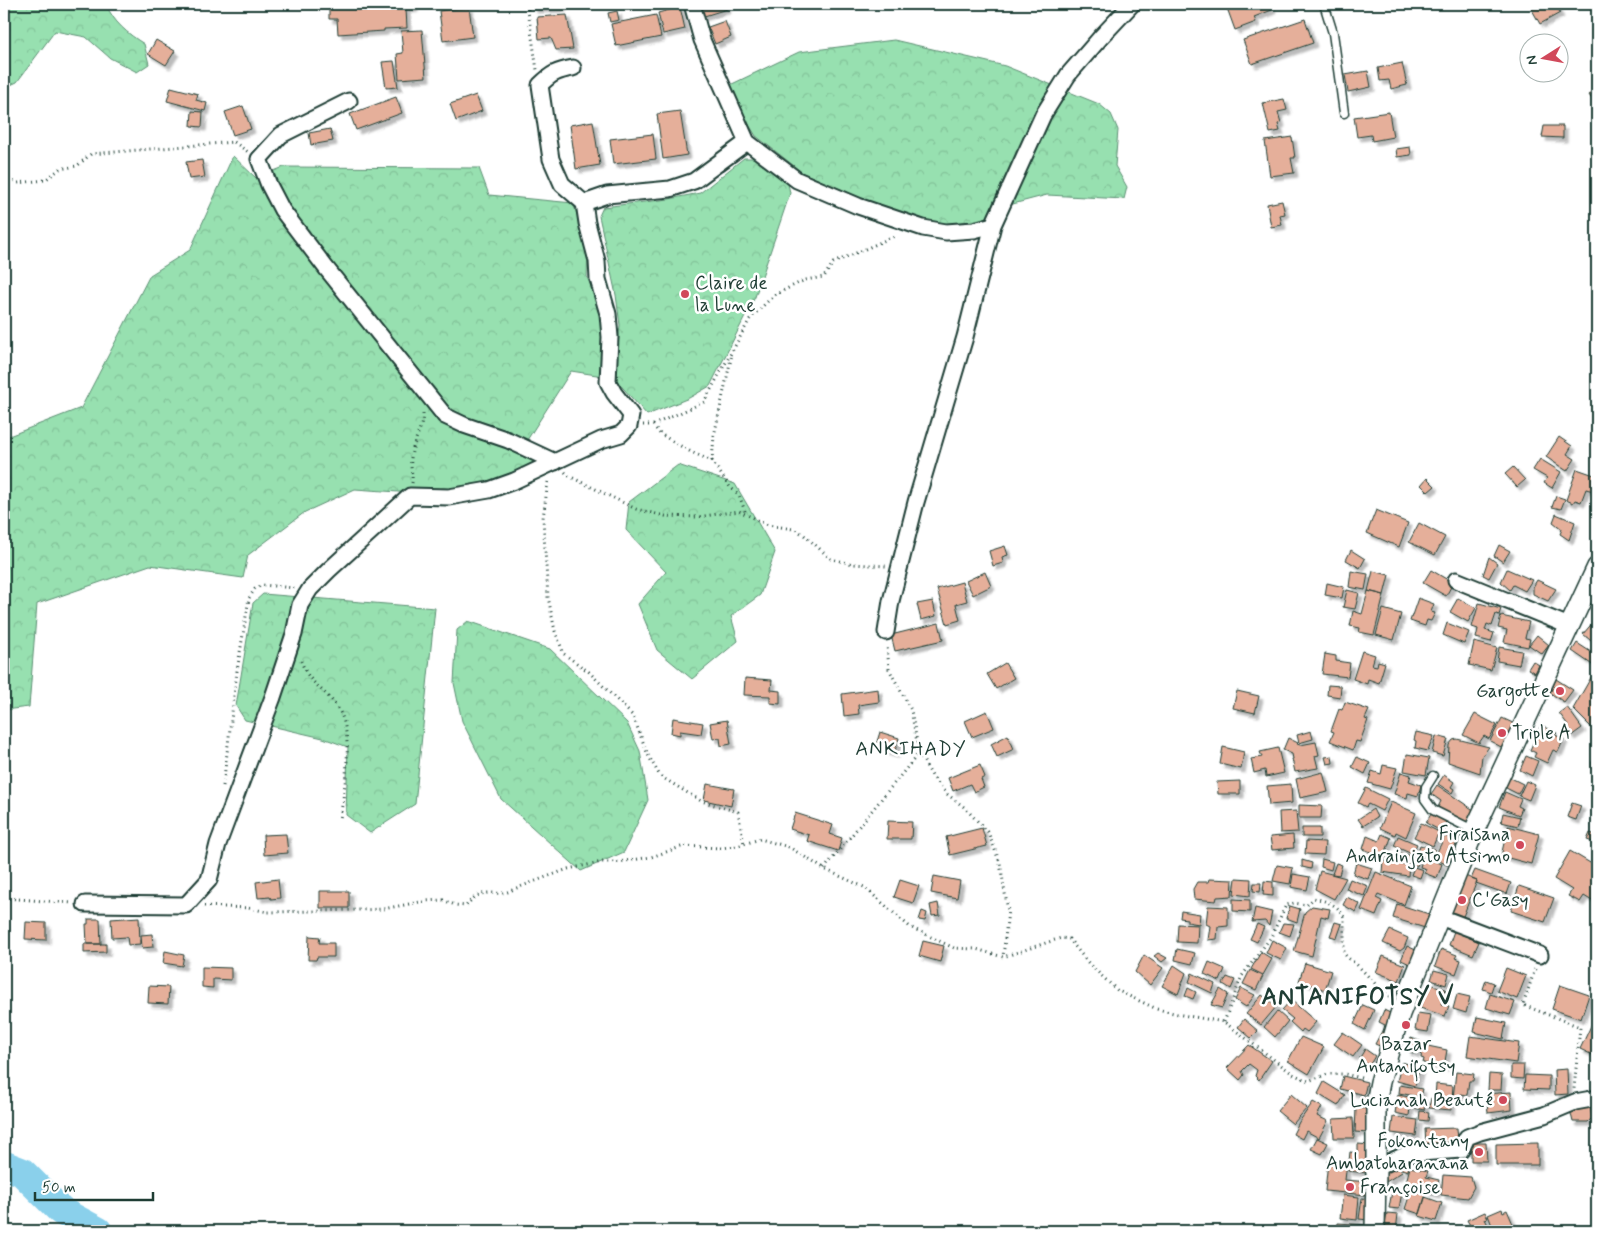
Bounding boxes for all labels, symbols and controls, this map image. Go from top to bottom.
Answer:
north arrow [1518,32,1568,82]
text: N [1522,54,1542,67]
place label: Claire de la Lune [695,271,768,318]
marker: Claire de la Lune [679,288,691,300]
place label: Gargotte [1476,679,1550,706]
marker: Gargotte [1554,685,1566,697]
place label: Triple A [1512,721,1571,746]
marker: Triple A [1496,727,1508,739]
district label: ANKIHADY [855,736,967,763]
place label: Firaisana Andrainjato Atsimo [1345,822,1510,870]
marker: Firaisana Andrainjato Atsimo [1514,839,1526,851]
place label: C'Gasy [1472,888,1528,913]
marker: C'Gasy [1456,894,1468,906]
district label: ANTANIFOTSY V [1261,982,1455,1013]
marker: Bazar Antanifotsy [1400,1019,1412,1031]
place label: Bazar Antanifotsy [1356,1032,1456,1082]
place label: Lucianah Beauté [1350,1088,1493,1113]
marker: Lucianah Beauté [1497,1094,1509,1106]
place label: Fokontany Ambatoharanana [1326,1129,1469,1176]
marker: Fokontany Ambatoharanana [1473,1146,1485,1158]
scale bar [35,1170,152,1202]
place label: Françoise [1360,1175,1440,1200]
text: 50 m [42,1178,76,1198]
marker: Françoise [1344,1181,1356,1193]

